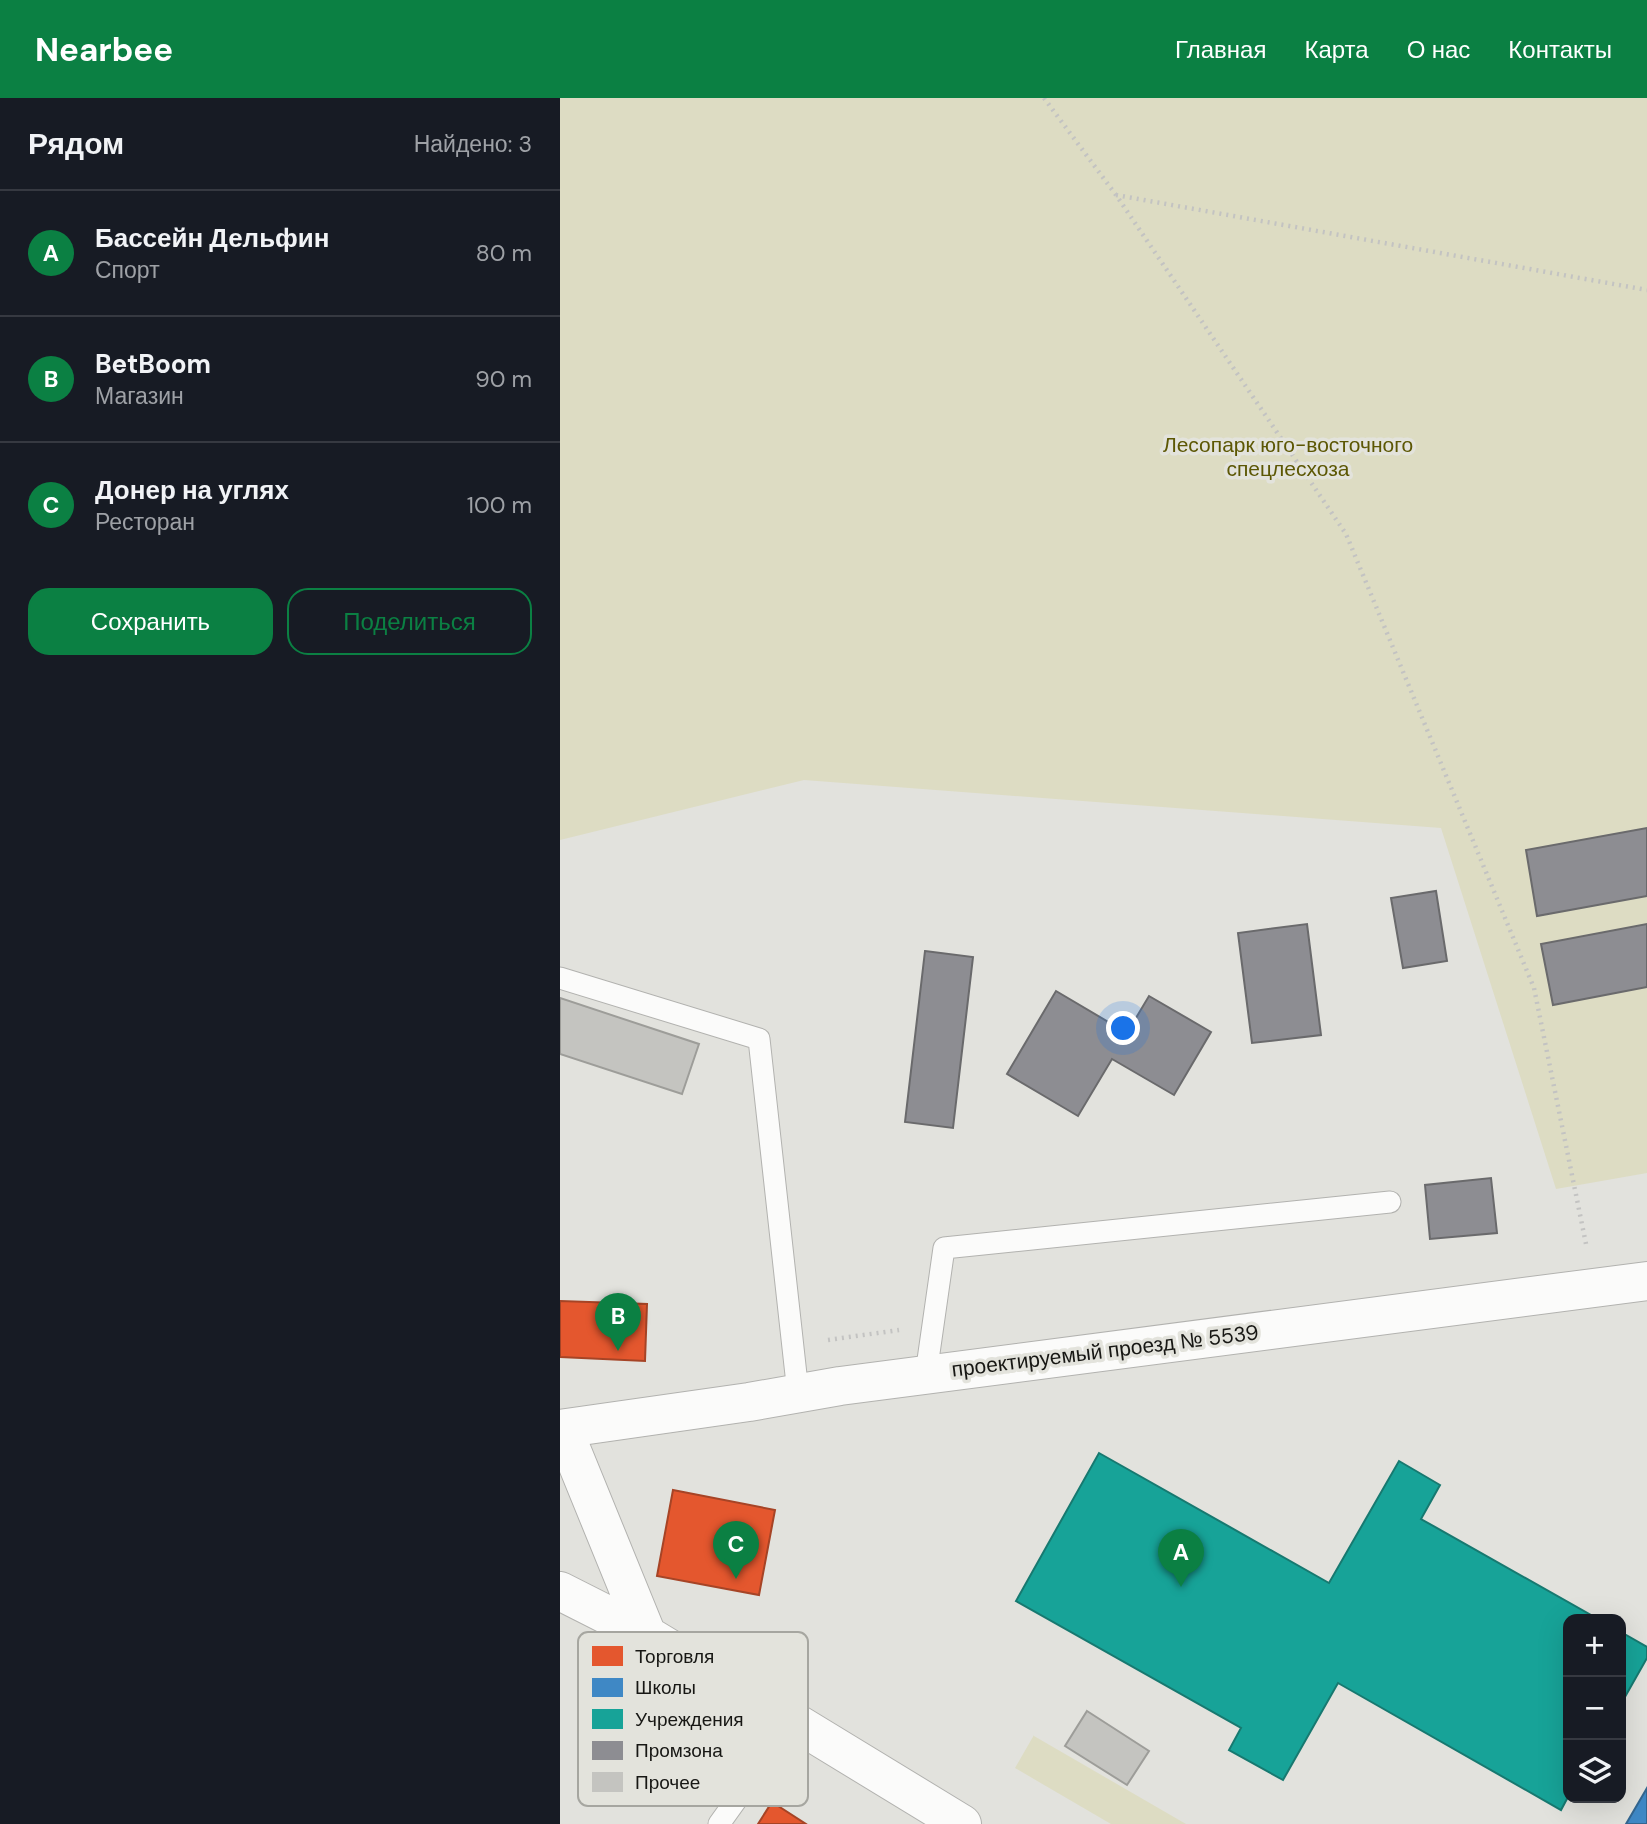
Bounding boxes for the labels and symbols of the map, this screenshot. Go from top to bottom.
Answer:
park label: Лесопарк юго-восточного спецлесхоза [1163,431,1413,483]
your location [1106,1011,1140,1045]
pin: B [595,1293,641,1351]
street label: проектируемый проезд № 5539 [950,1318,1260,1384]
pin: C [713,1521,759,1579]
pin: A [1158,1529,1204,1587]
legend [578,1632,808,1806]
text: Торговля [635,1644,714,1669]
text: Школы [635,1675,696,1700]
text: Учреждения [635,1707,744,1732]
text: Промзона [635,1738,723,1763]
text: Прочее [635,1770,700,1795]

